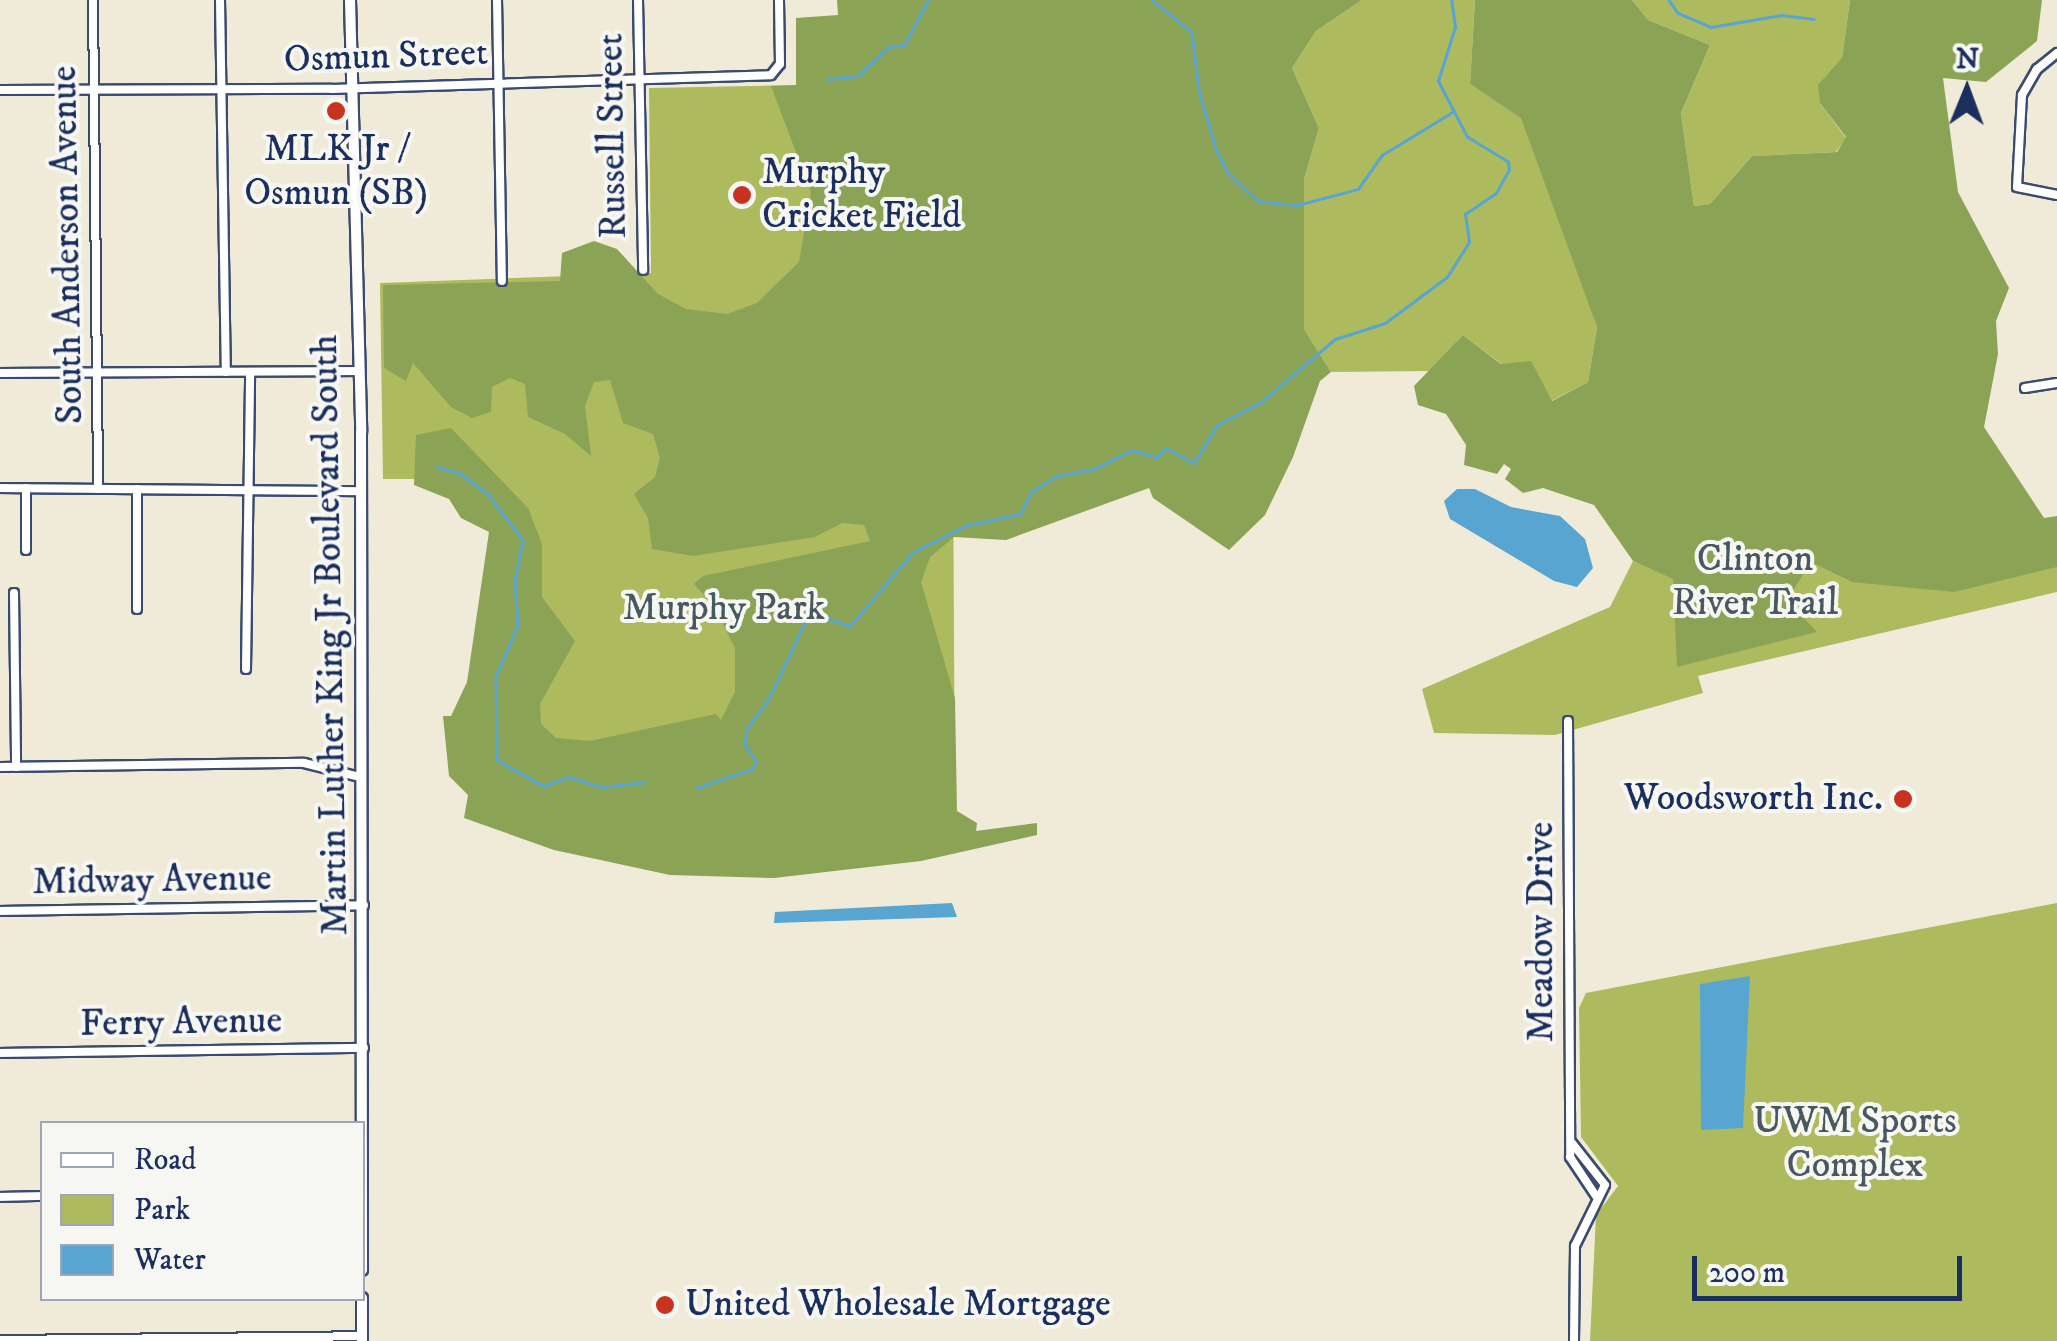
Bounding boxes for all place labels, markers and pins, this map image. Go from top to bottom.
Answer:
marker: MLK Jr / Osmun (SB) [325,100,347,122]
place label: MLK Jr / Osmun (SB) [244,127,428,216]
place label: Murphy Cricket Field [762,150,961,240]
marker: Murphy Cricket Field [731,184,753,206]
place label: Woodsworth Inc. [1624,776,1883,822]
marker: Woodsworth Inc. [1892,788,1914,810]
place label: United Wholesale Mortgage [685,1282,1111,1328]
marker: United Wholesale Mortgage [654,1294,676,1316]

